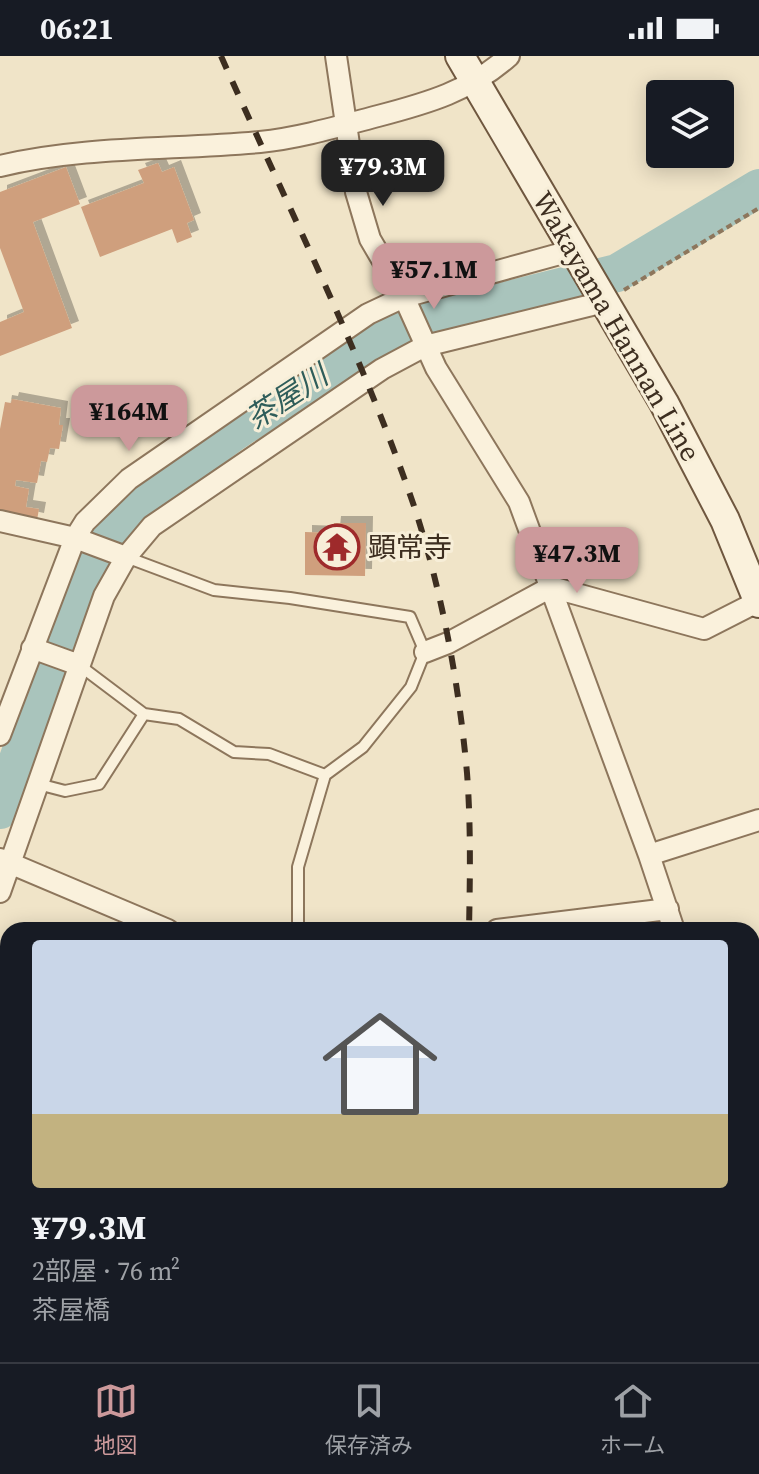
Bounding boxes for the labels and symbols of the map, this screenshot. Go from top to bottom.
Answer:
pin: ¥79.3M [318,140,448,208]
street label: Wakayama Hannan Line [524,184,710,468]
pin: ¥57.1M [369,243,499,311]
water label: 茶屋川 [238,353,338,438]
pin: ¥164M [73,385,185,453]
temple icon: 顕常寺 [313,523,361,571]
pin: ¥47.3M [512,527,642,595]
place label: 顕常寺 [368,528,452,566]

